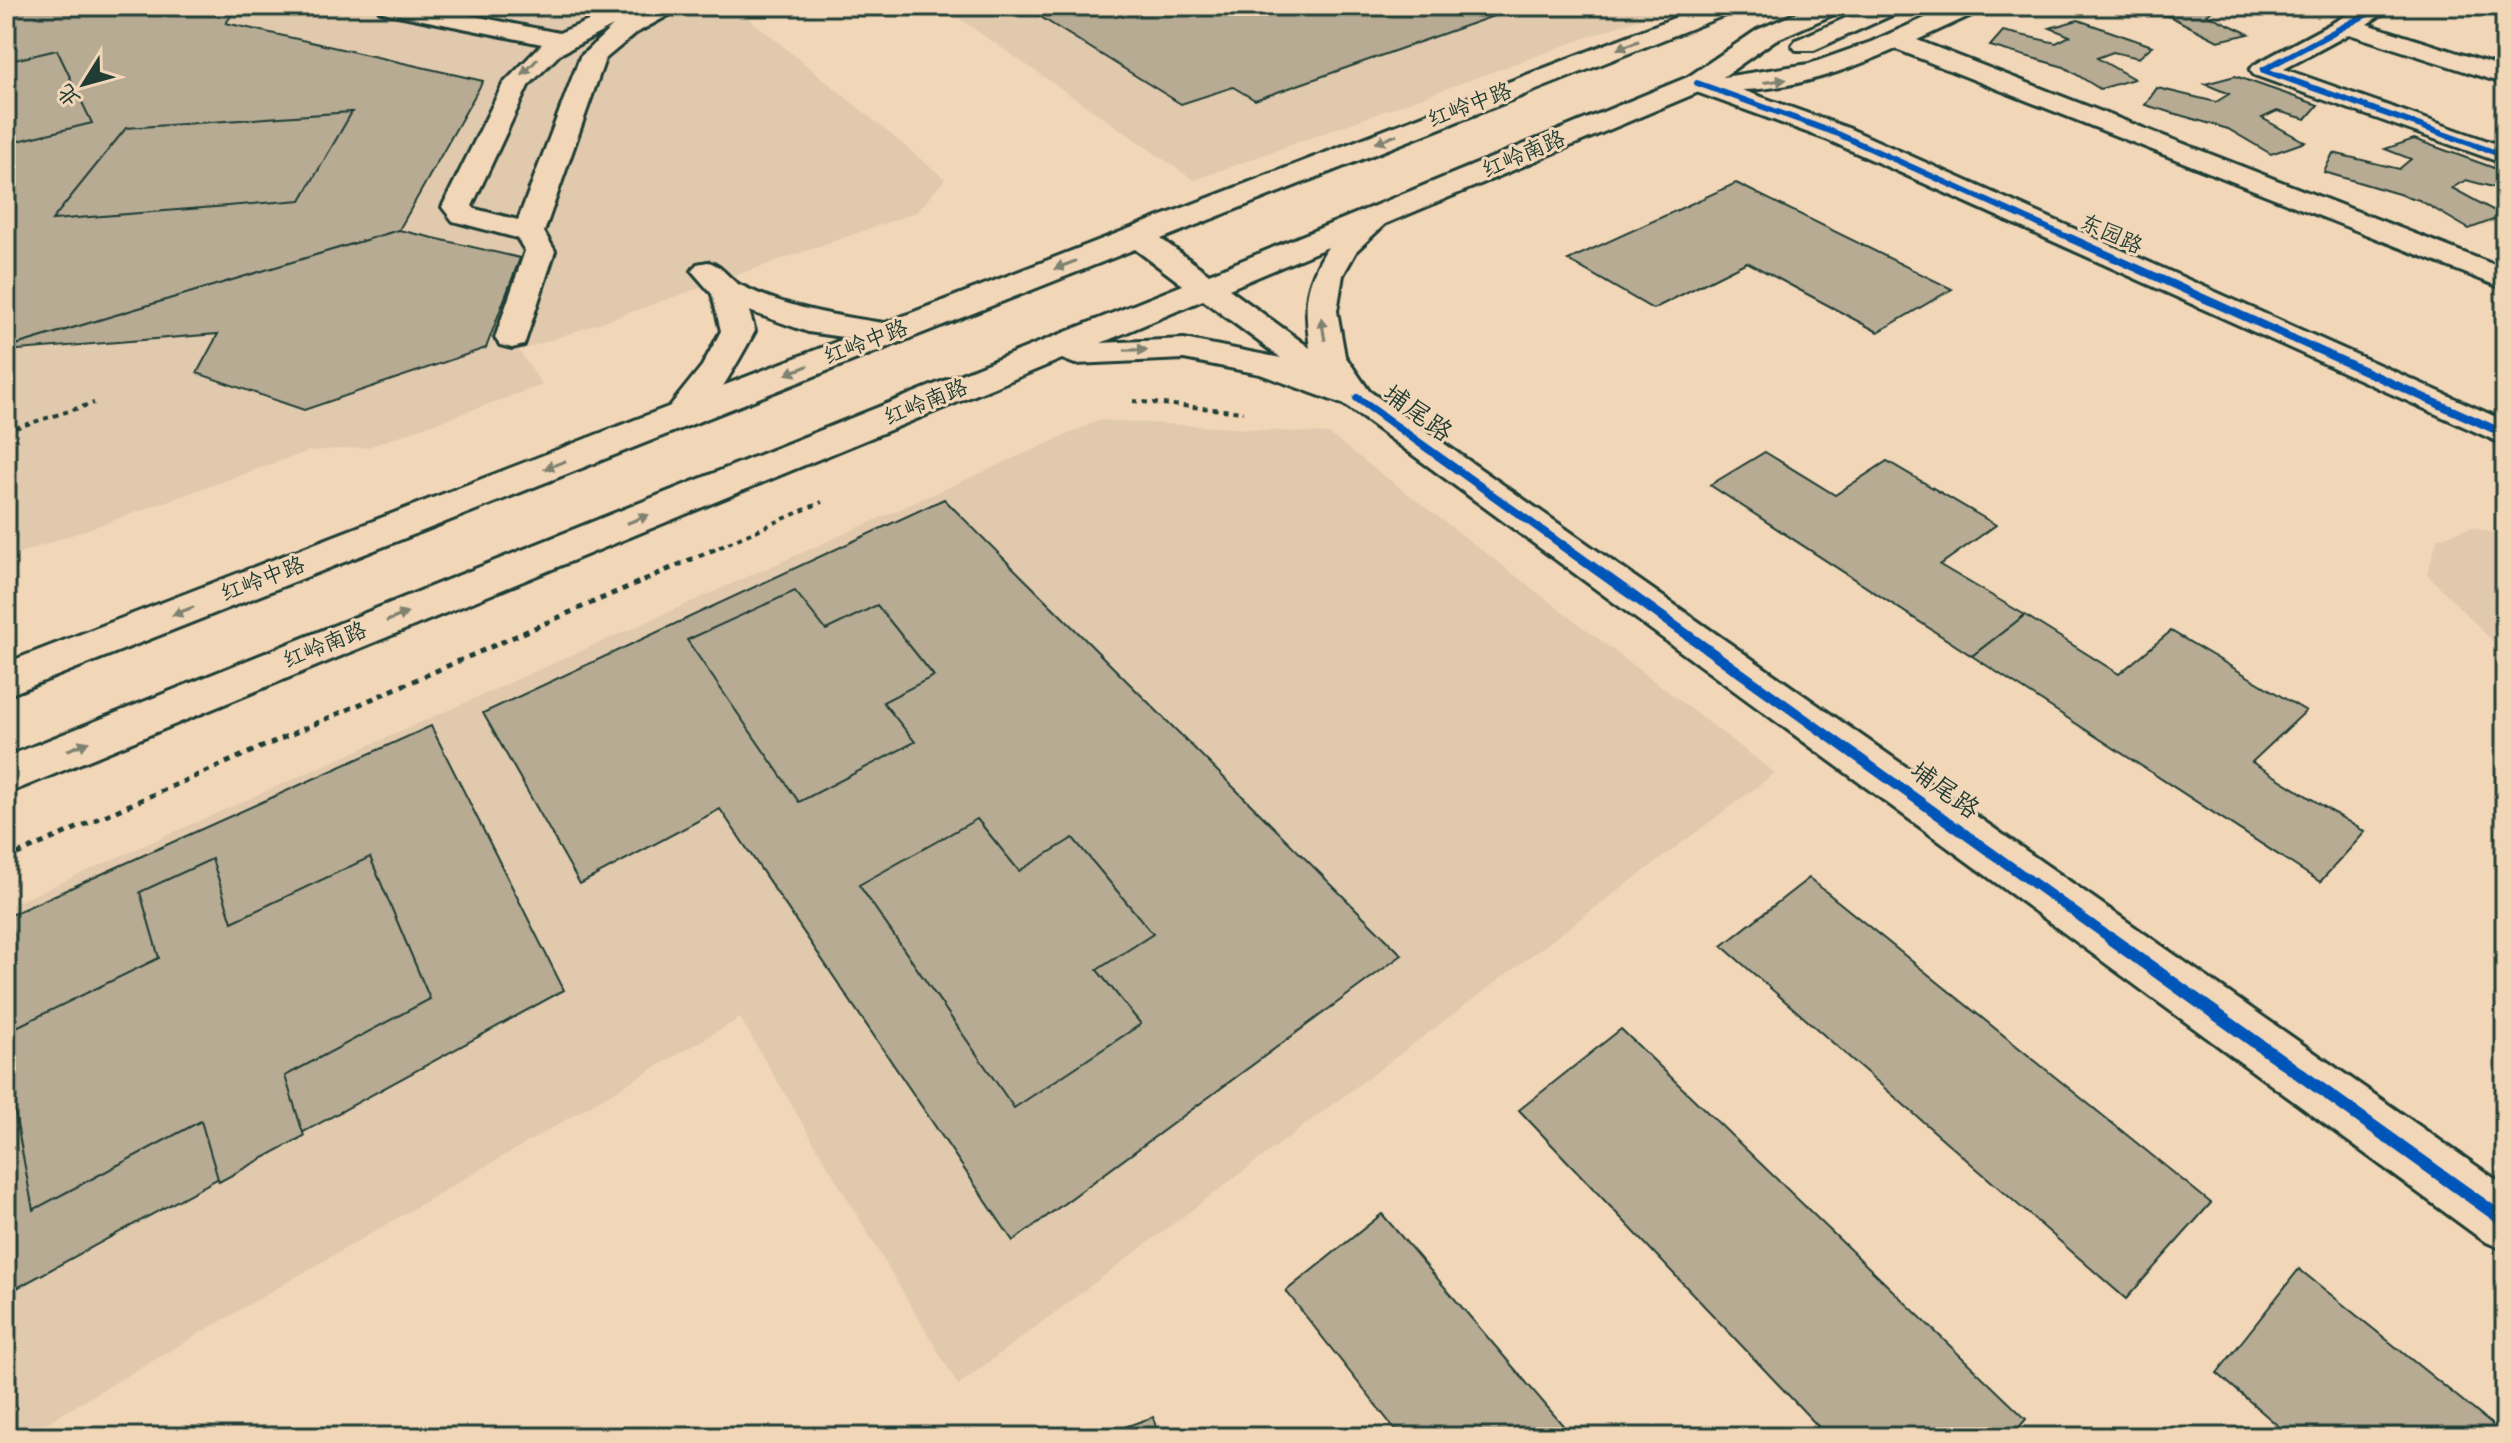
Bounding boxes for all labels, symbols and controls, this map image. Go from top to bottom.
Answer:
one-way arrow [1616,38,1640,51]
north arrow [44,44,124,124]
one-way arrow [522,58,540,77]
one-way arrow [1763,74,1788,87]
street label: 红岭中路 [1424,77,1516,135]
text: 北 [52,78,87,112]
street label: 红岭南路 [1478,125,1570,185]
one-way arrow [1374,133,1398,146]
street label: 东园路 [2075,209,2147,261]
one-way arrow [1053,259,1077,272]
street label: 红岭中路 [820,314,912,372]
one-way arrow [1317,316,1329,341]
one-way arrow [1124,343,1149,356]
one-way arrow [785,364,809,377]
street label: 红岭南路 [880,374,972,432]
street label: 埔尾路 [1375,377,1459,451]
one-way arrow [543,459,567,472]
one-way arrow [626,513,650,526]
street label: 红岭中路 [217,551,309,609]
one-way arrow [171,605,195,618]
one-way arrow [385,610,409,623]
street label: 红岭南路 [279,617,371,675]
one-way arrow [66,740,90,753]
street label: 埔尾路 [1902,754,1986,828]

